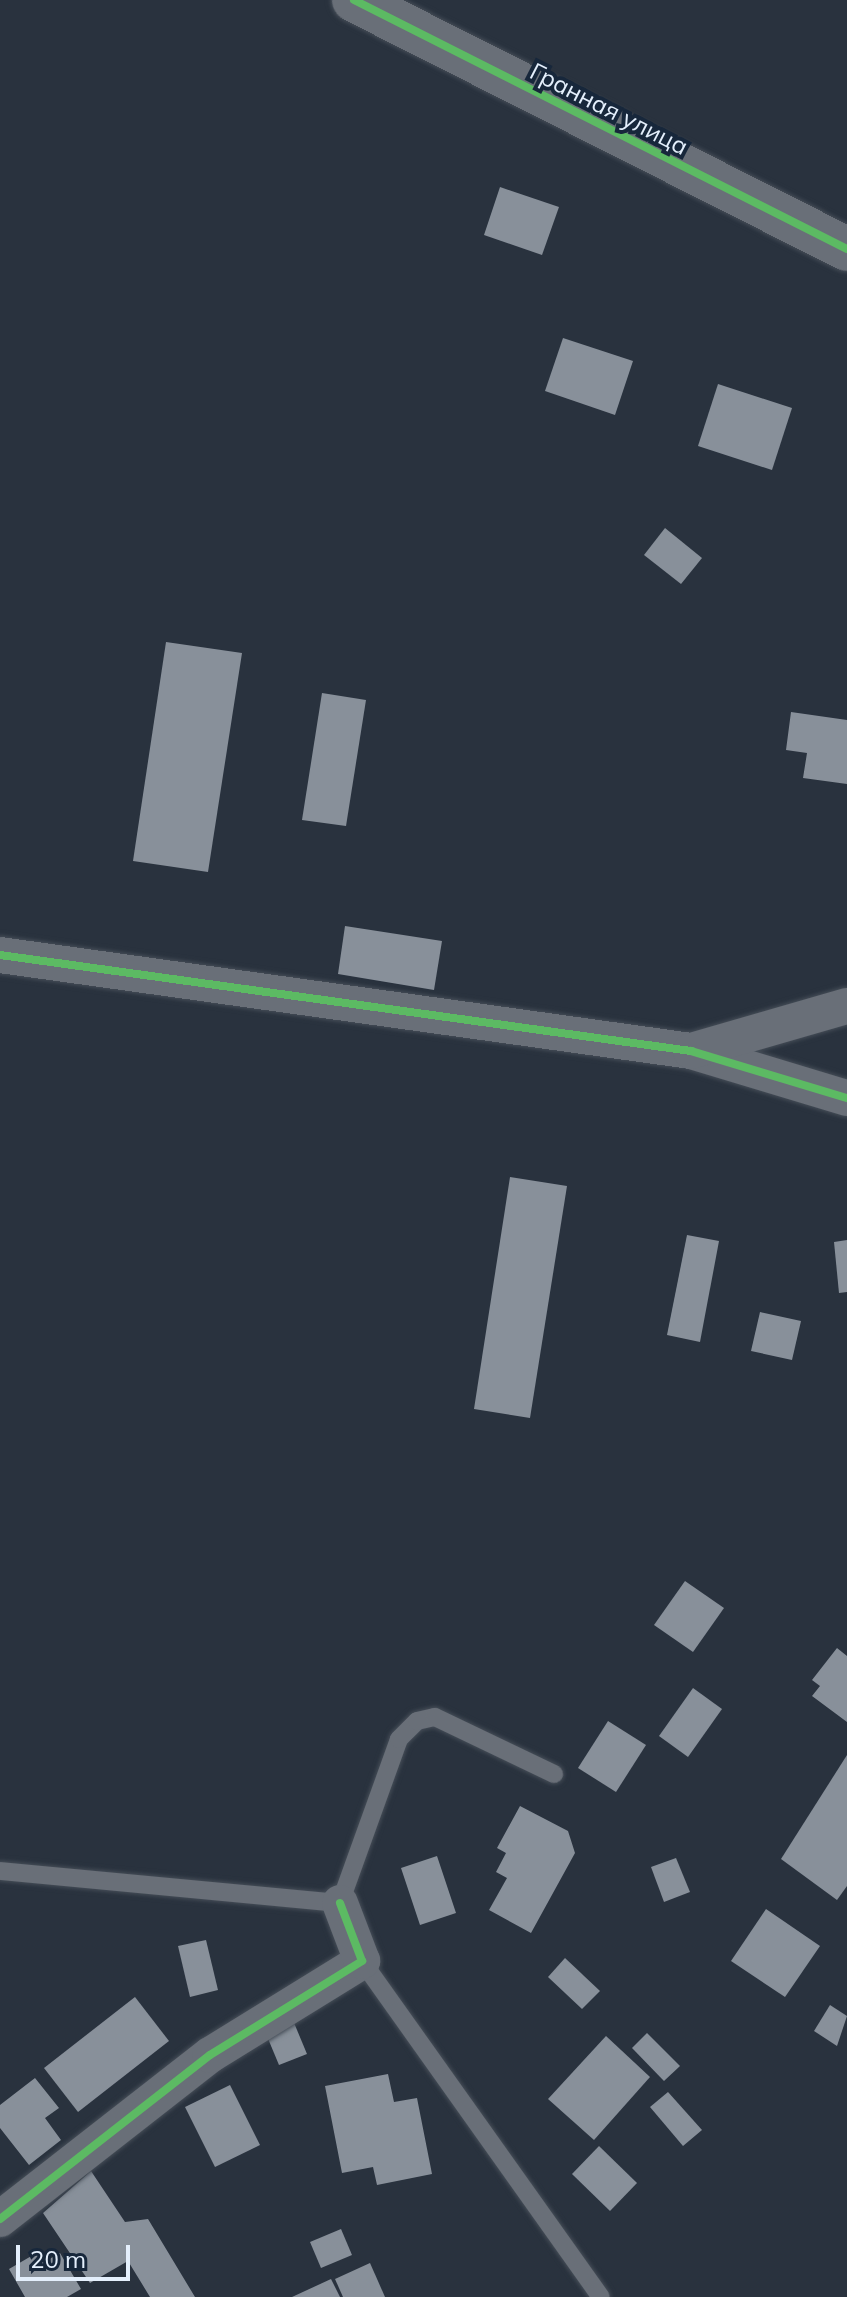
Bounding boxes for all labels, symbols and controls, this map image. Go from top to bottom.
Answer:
street label: Гранная улица [525,57,693,161]
scale bar [20,2229,134,2279]
text: 20 m [30,2244,86,2274]

